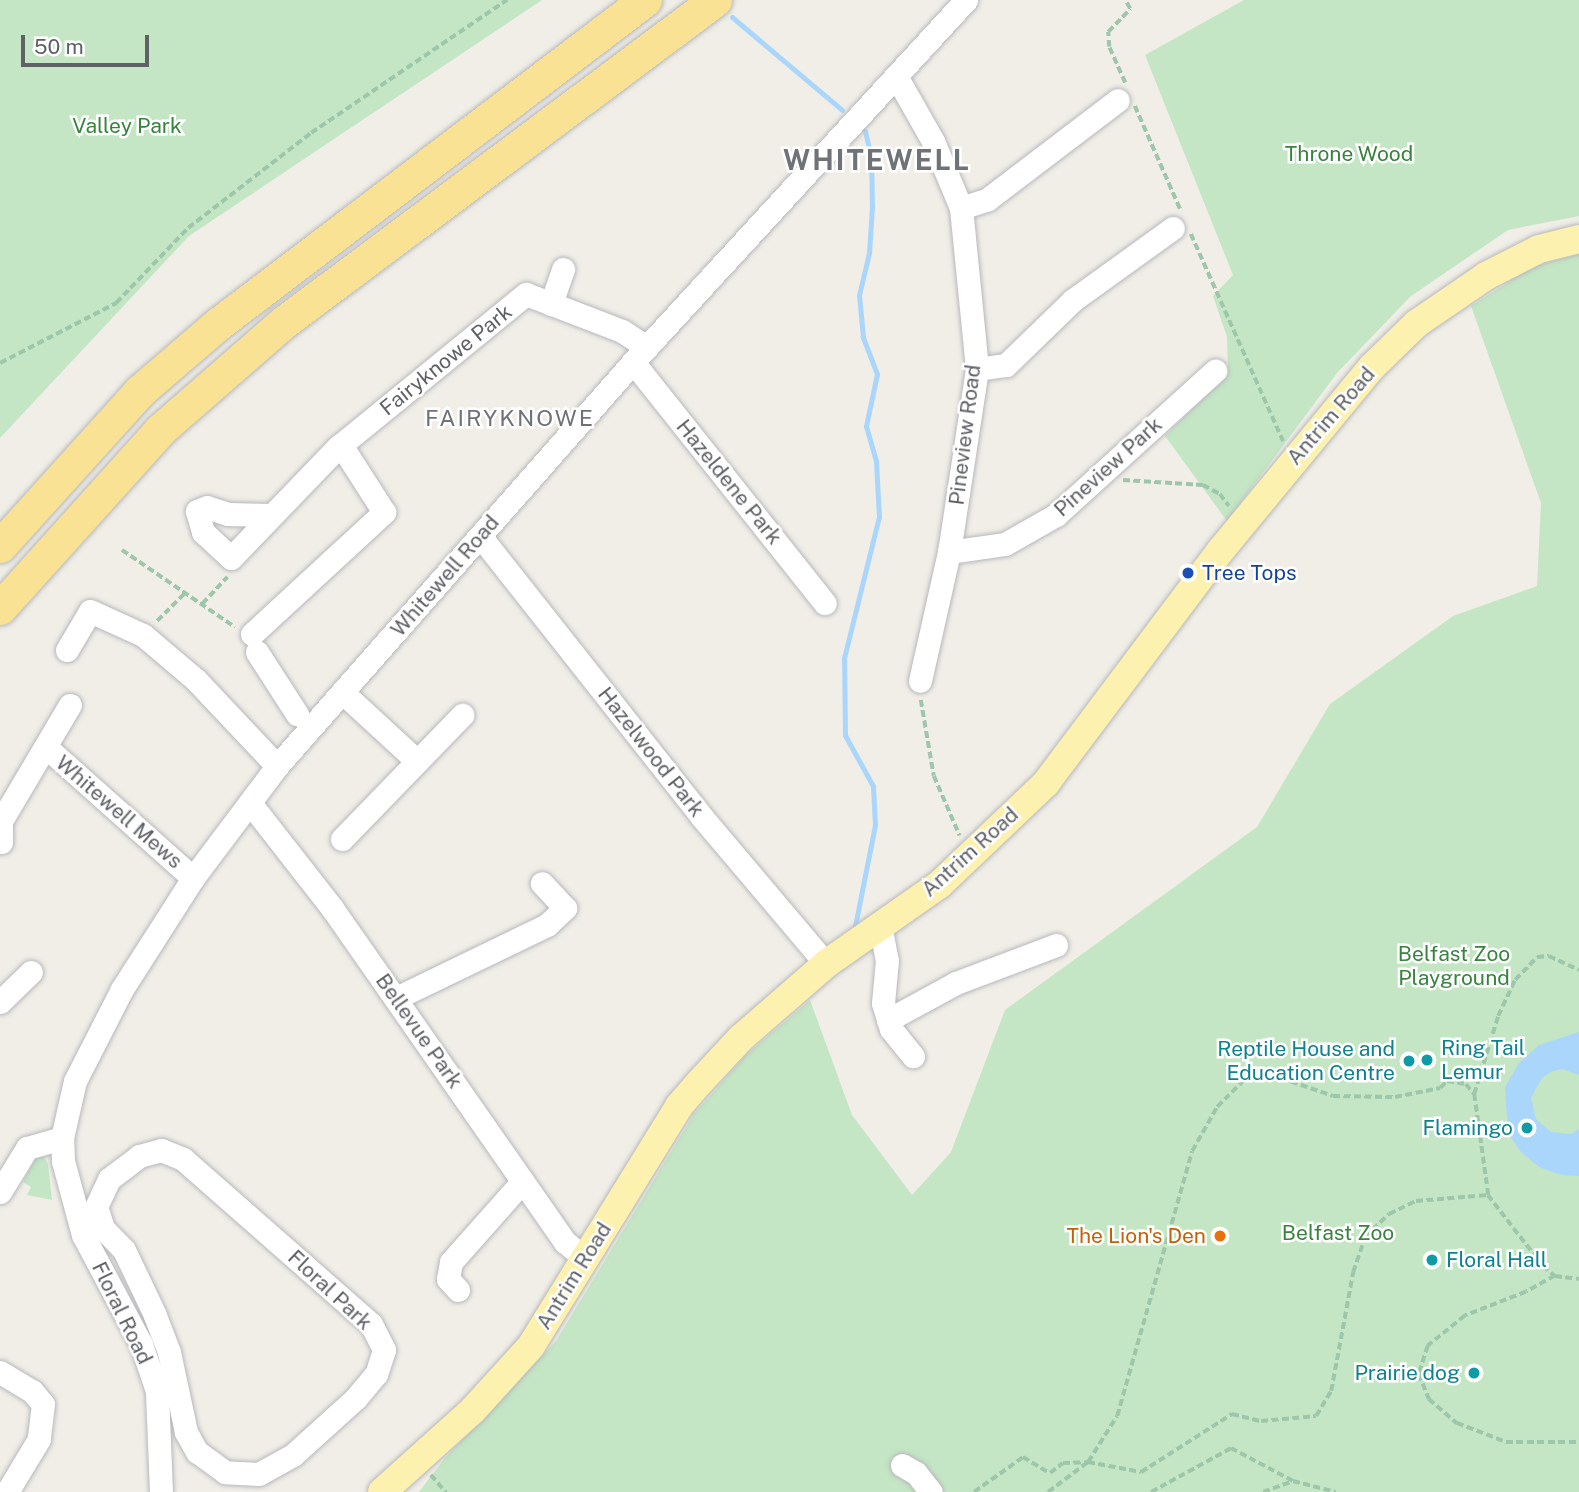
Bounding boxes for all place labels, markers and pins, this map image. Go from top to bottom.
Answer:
place label: Tree Tops [1202,560,1297,586]
marker: Tree Tops [1180,565,1196,581]
place label: Ring Tail Lemur [1441,1035,1525,1085]
place label: Reptile House and Education Centre [1217,1036,1395,1086]
marker: Ring Tail Lemur [1419,1052,1435,1068]
marker: Reptile House and Education Centre [1401,1053,1417,1069]
place label: Flamingo [1422,1115,1513,1141]
marker: Flamingo [1519,1120,1535,1136]
place label: The Lion's Den [1066,1223,1206,1249]
marker: The Lion's Den [1212,1228,1228,1244]
place label: Floral Hall [1446,1247,1547,1273]
marker: Floral Hall [1424,1252,1440,1268]
place label: Prairie dog [1354,1360,1460,1386]
marker: Prairie dog [1466,1365,1482,1381]

